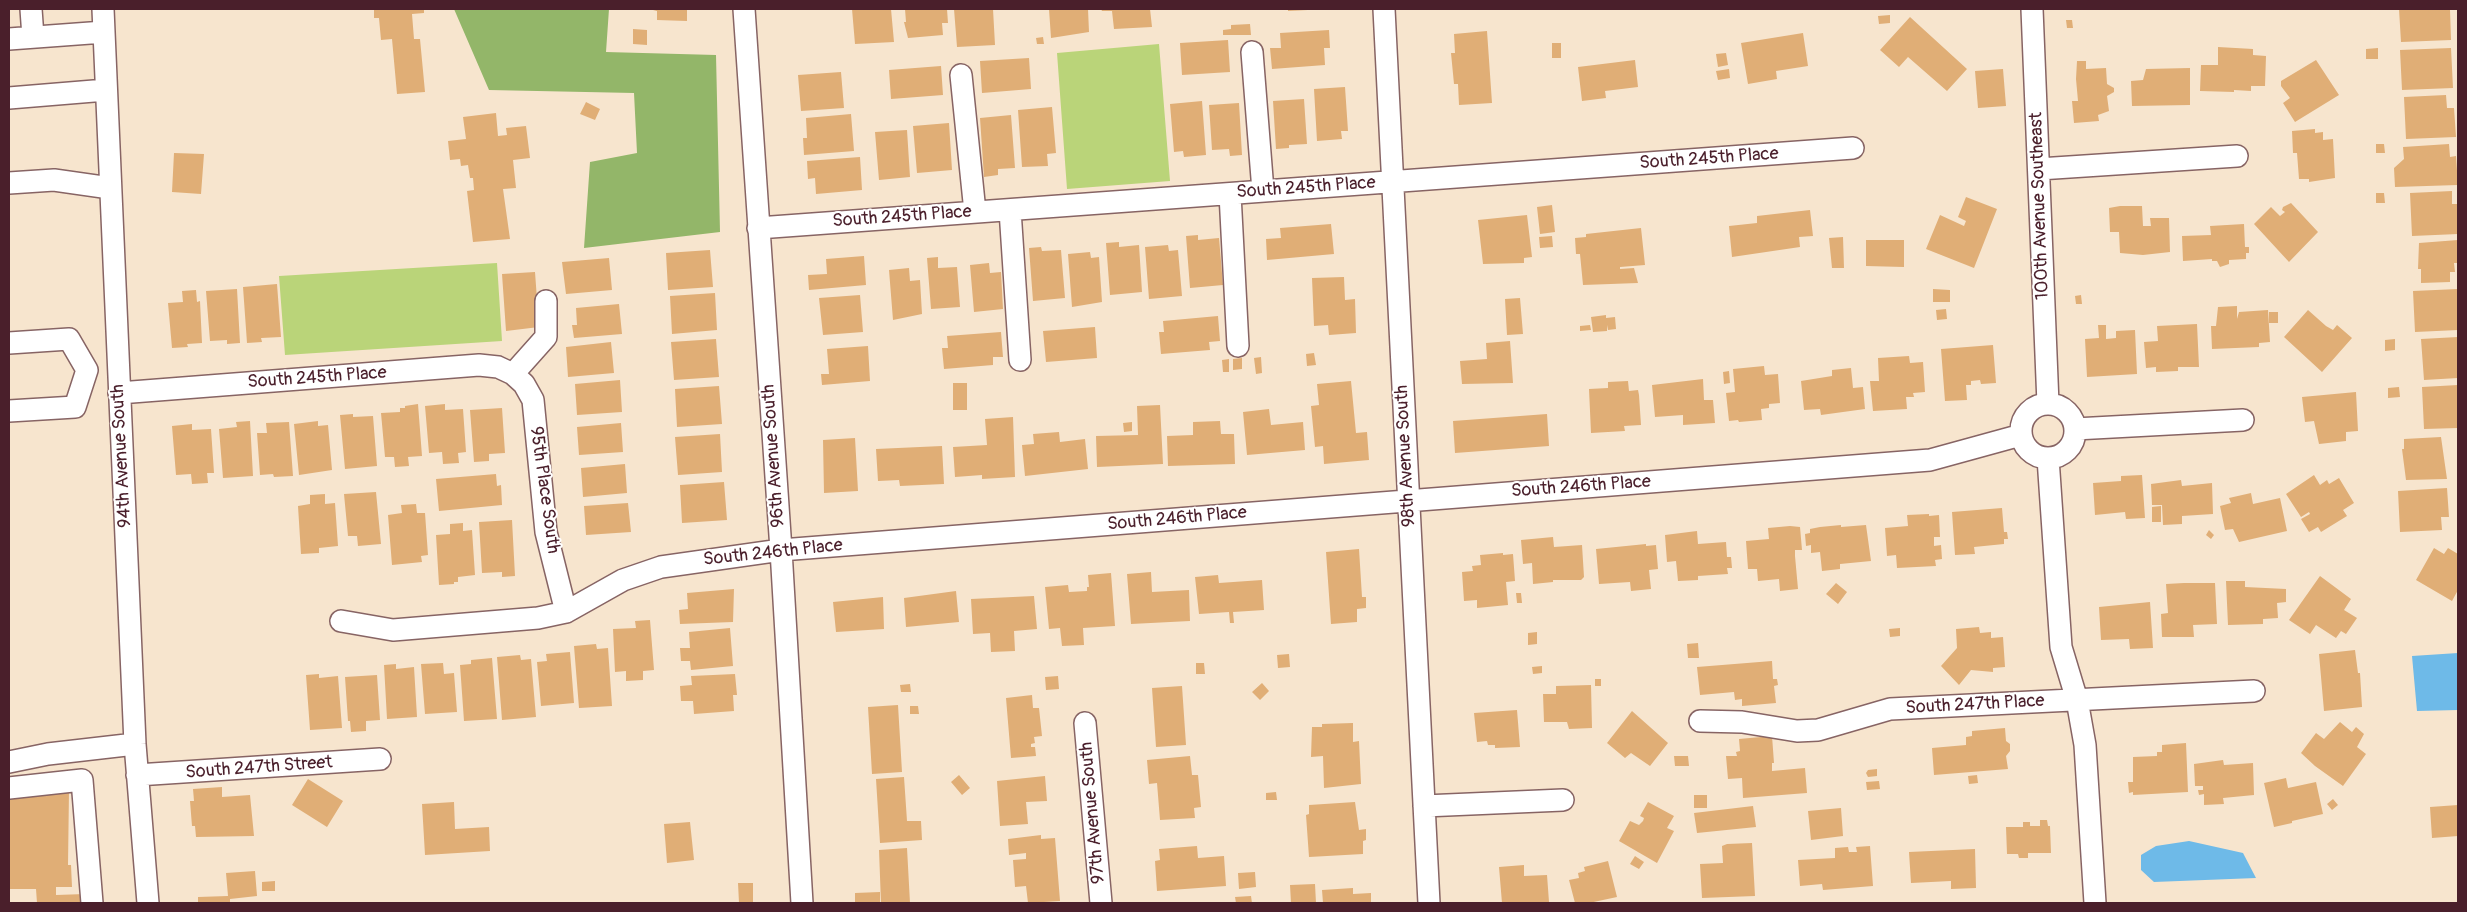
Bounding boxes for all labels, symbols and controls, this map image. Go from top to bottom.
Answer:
street label: 100th Avenue Southeast [2026,112,2054,300]
street label: South 245th Place [1639,143,1779,175]
street label: South 245th Place [1236,172,1376,204]
street label: South 245th Place [832,201,972,233]
street label: South 245th Place [247,362,387,394]
street label: 94th Avenue South [107,384,137,528]
street label: 96th Avenue South [758,384,790,528]
street label: 98th Avenue South [1391,384,1421,528]
street label: 95th Place South [524,425,564,555]
street label: South 246th Place [1510,471,1652,503]
street label: South 246th Place [1106,502,1248,536]
street label: South 246th Place [702,535,844,571]
street label: South 247th Place [1905,691,2045,719]
street label: 97th Avenue South [1076,741,1110,885]
street label: South 247th Street [185,752,333,784]

